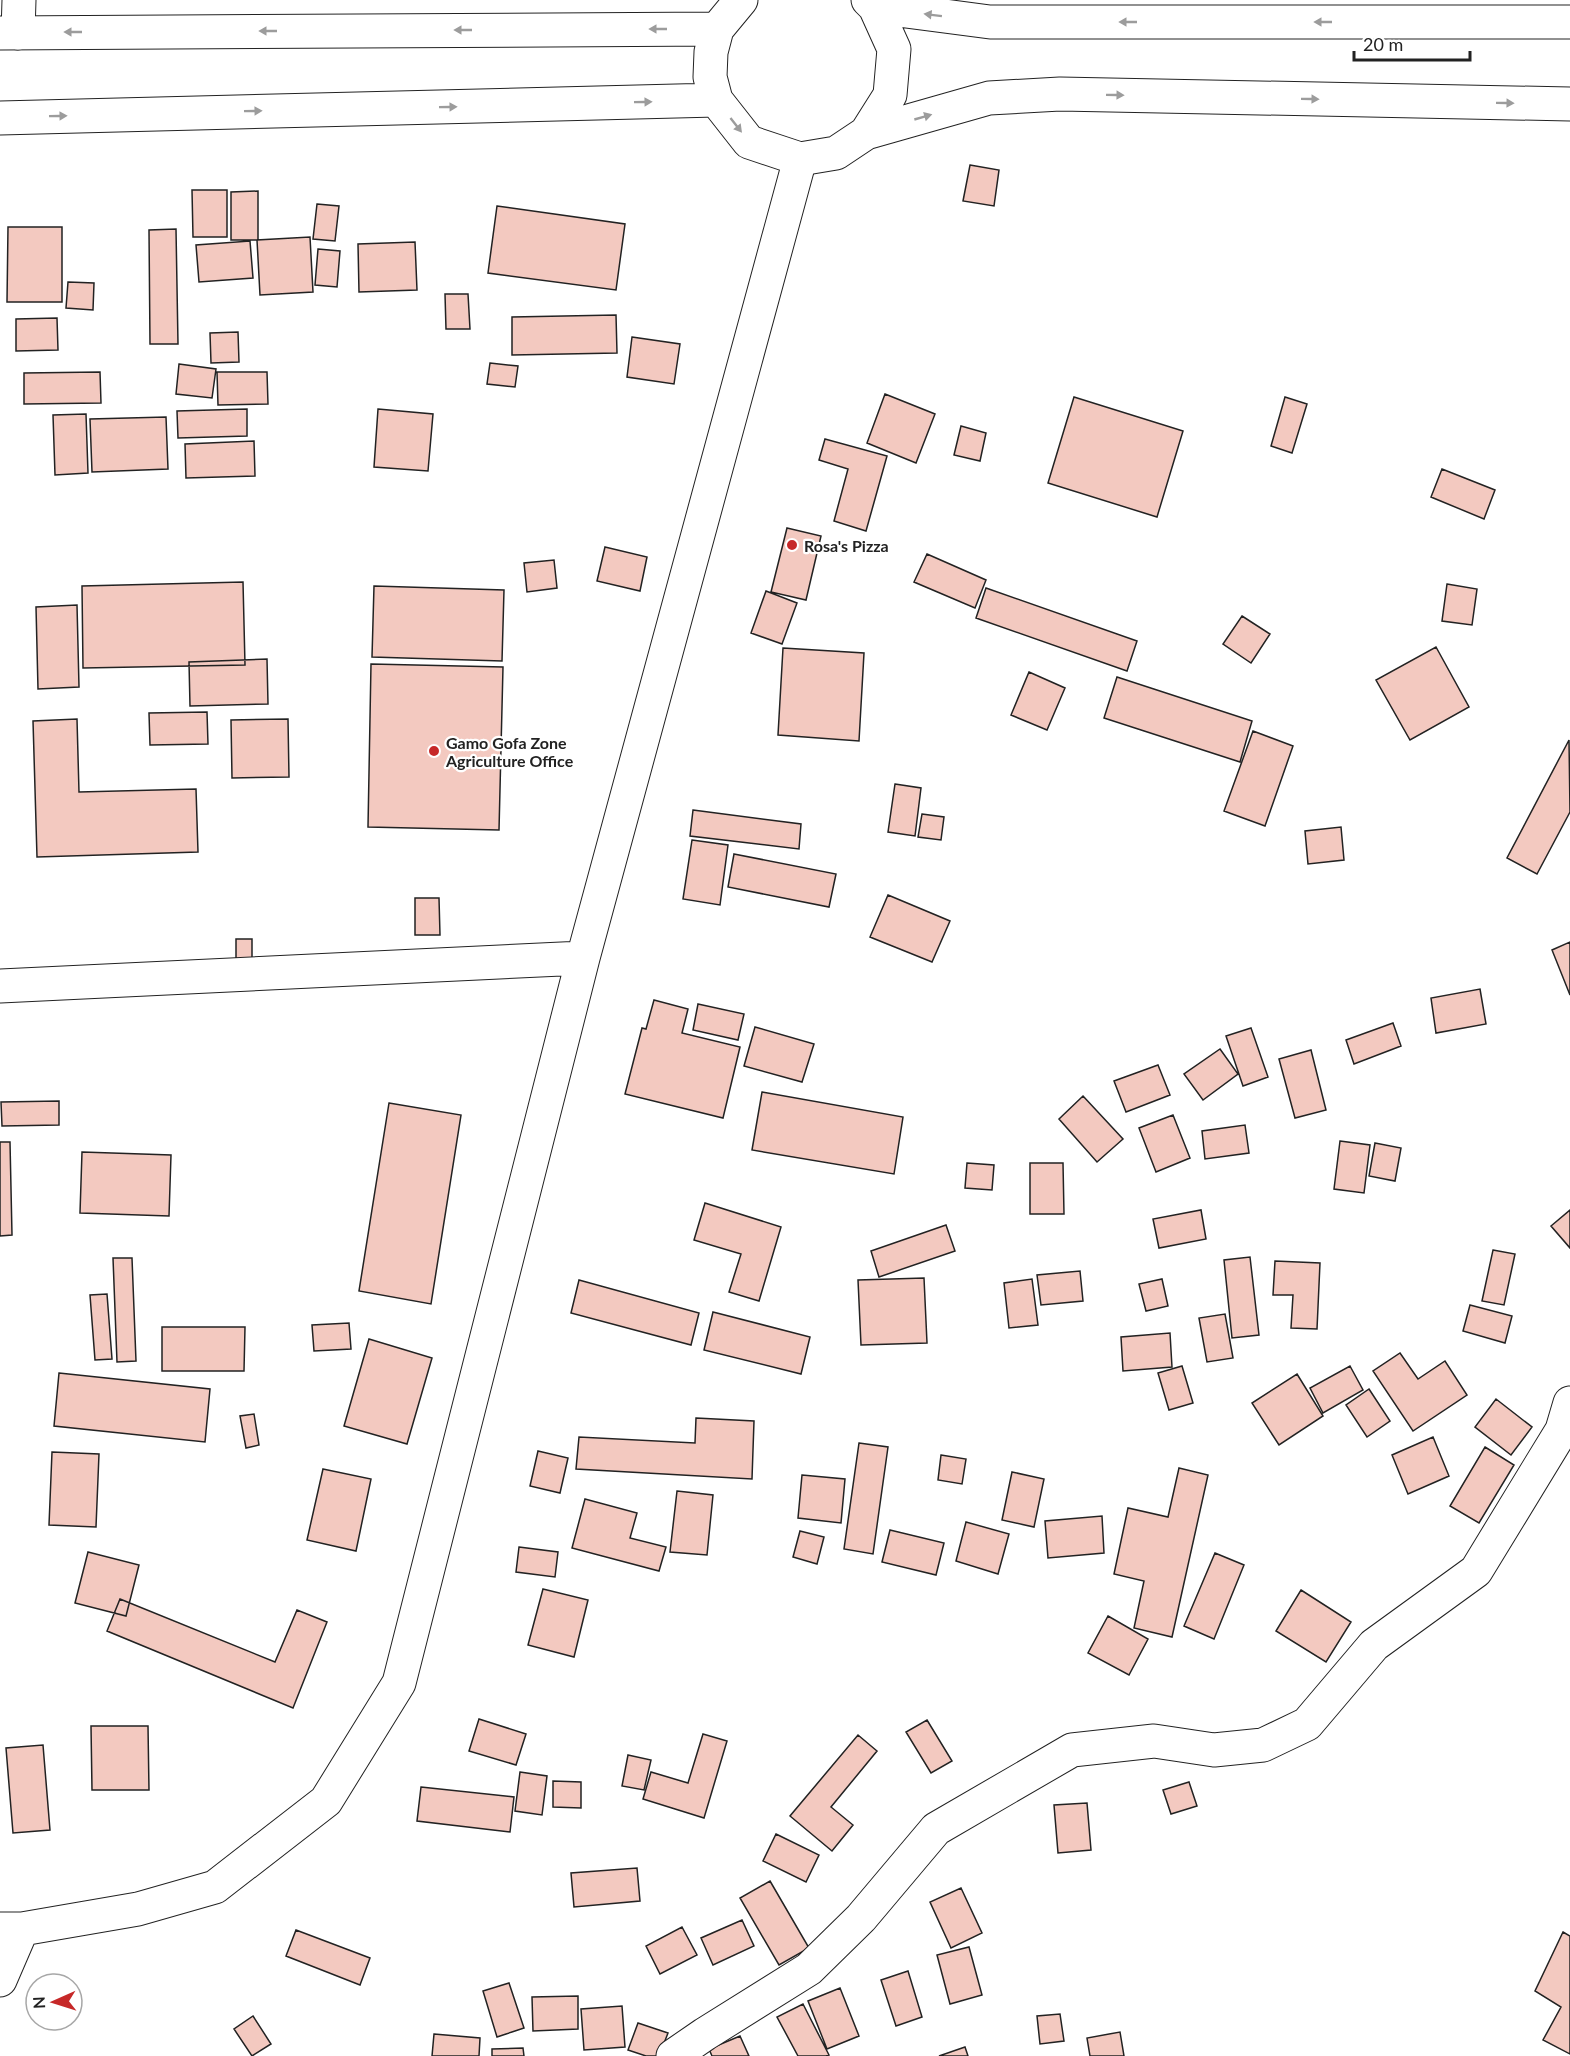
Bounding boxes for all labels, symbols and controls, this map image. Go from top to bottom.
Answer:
one-way arrow [923,10,942,19]
one-way arrow [1118,17,1137,27]
one-way arrow [1313,17,1332,27]
scale bar [1354,24,1470,62]
one-way arrow [454,25,473,35]
one-way arrow [649,25,668,34]
one-way arrow [259,26,278,36]
one-way arrow [64,27,83,37]
text: 20 m [1363,33,1403,55]
one-way arrow [1105,90,1124,100]
one-way arrow [1300,94,1319,104]
one-way arrow [634,97,653,106]
one-way arrow [1495,98,1514,108]
one-way arrow [439,102,458,111]
one-way arrow [244,107,263,116]
one-way arrow [49,111,68,121]
one-way arrow [914,112,932,121]
one-way arrow [730,118,742,133]
place label: Rosa's Pizza [804,536,889,555]
marker: Rosa's Pizza [785,538,799,552]
place label: Gamo Gofa Zone Agriculture Office [445,733,574,770]
marker: Gamo Gofa Zone Agriculture Office [427,744,441,758]
north arrow [24,1972,84,2032]
text: N [29,1996,48,2009]

